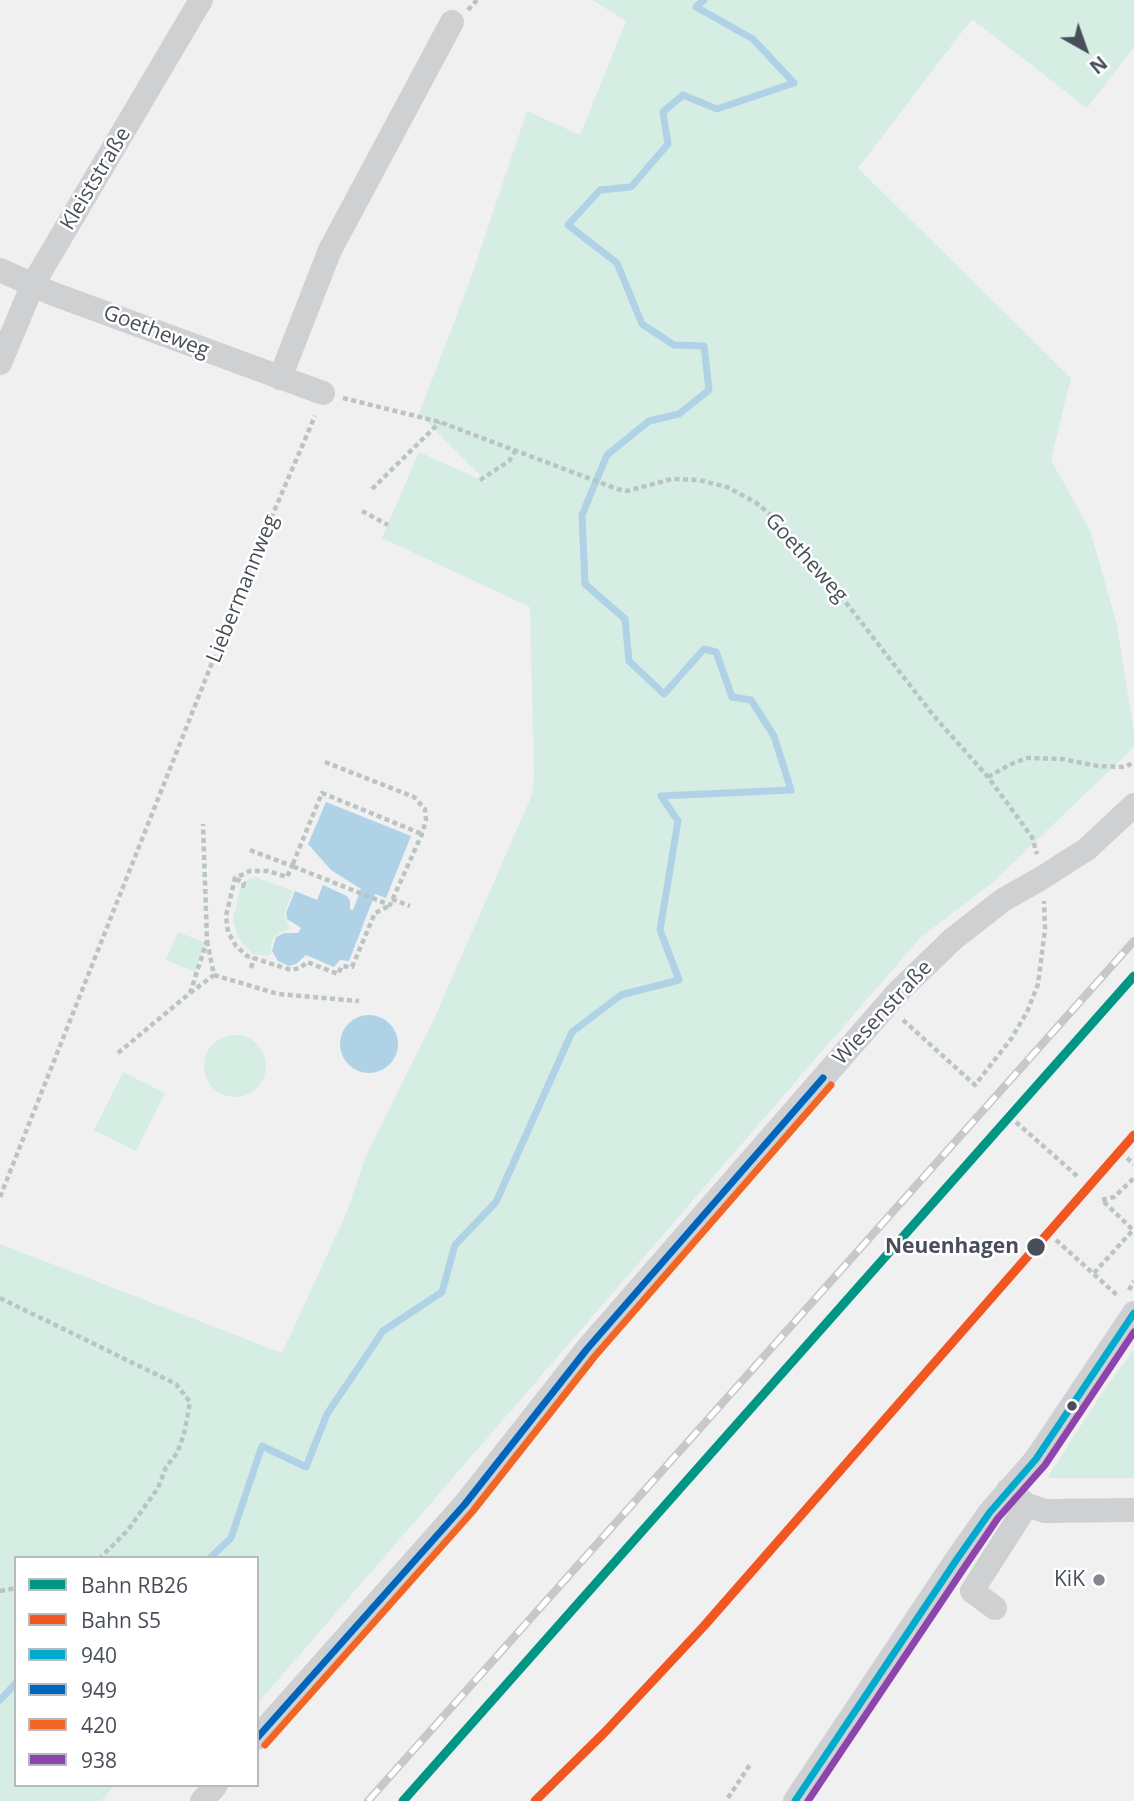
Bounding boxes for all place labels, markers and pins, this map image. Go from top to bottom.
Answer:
place label: Neuenhagen [885,1234,1019,1260]
marker: Neuenhagen [1025,1236,1047,1258]
unlabelled marker [1065,1399,1079,1413]
place label: KiK [1054,1567,1085,1593]
marker: KiK [1091,1572,1107,1588]

